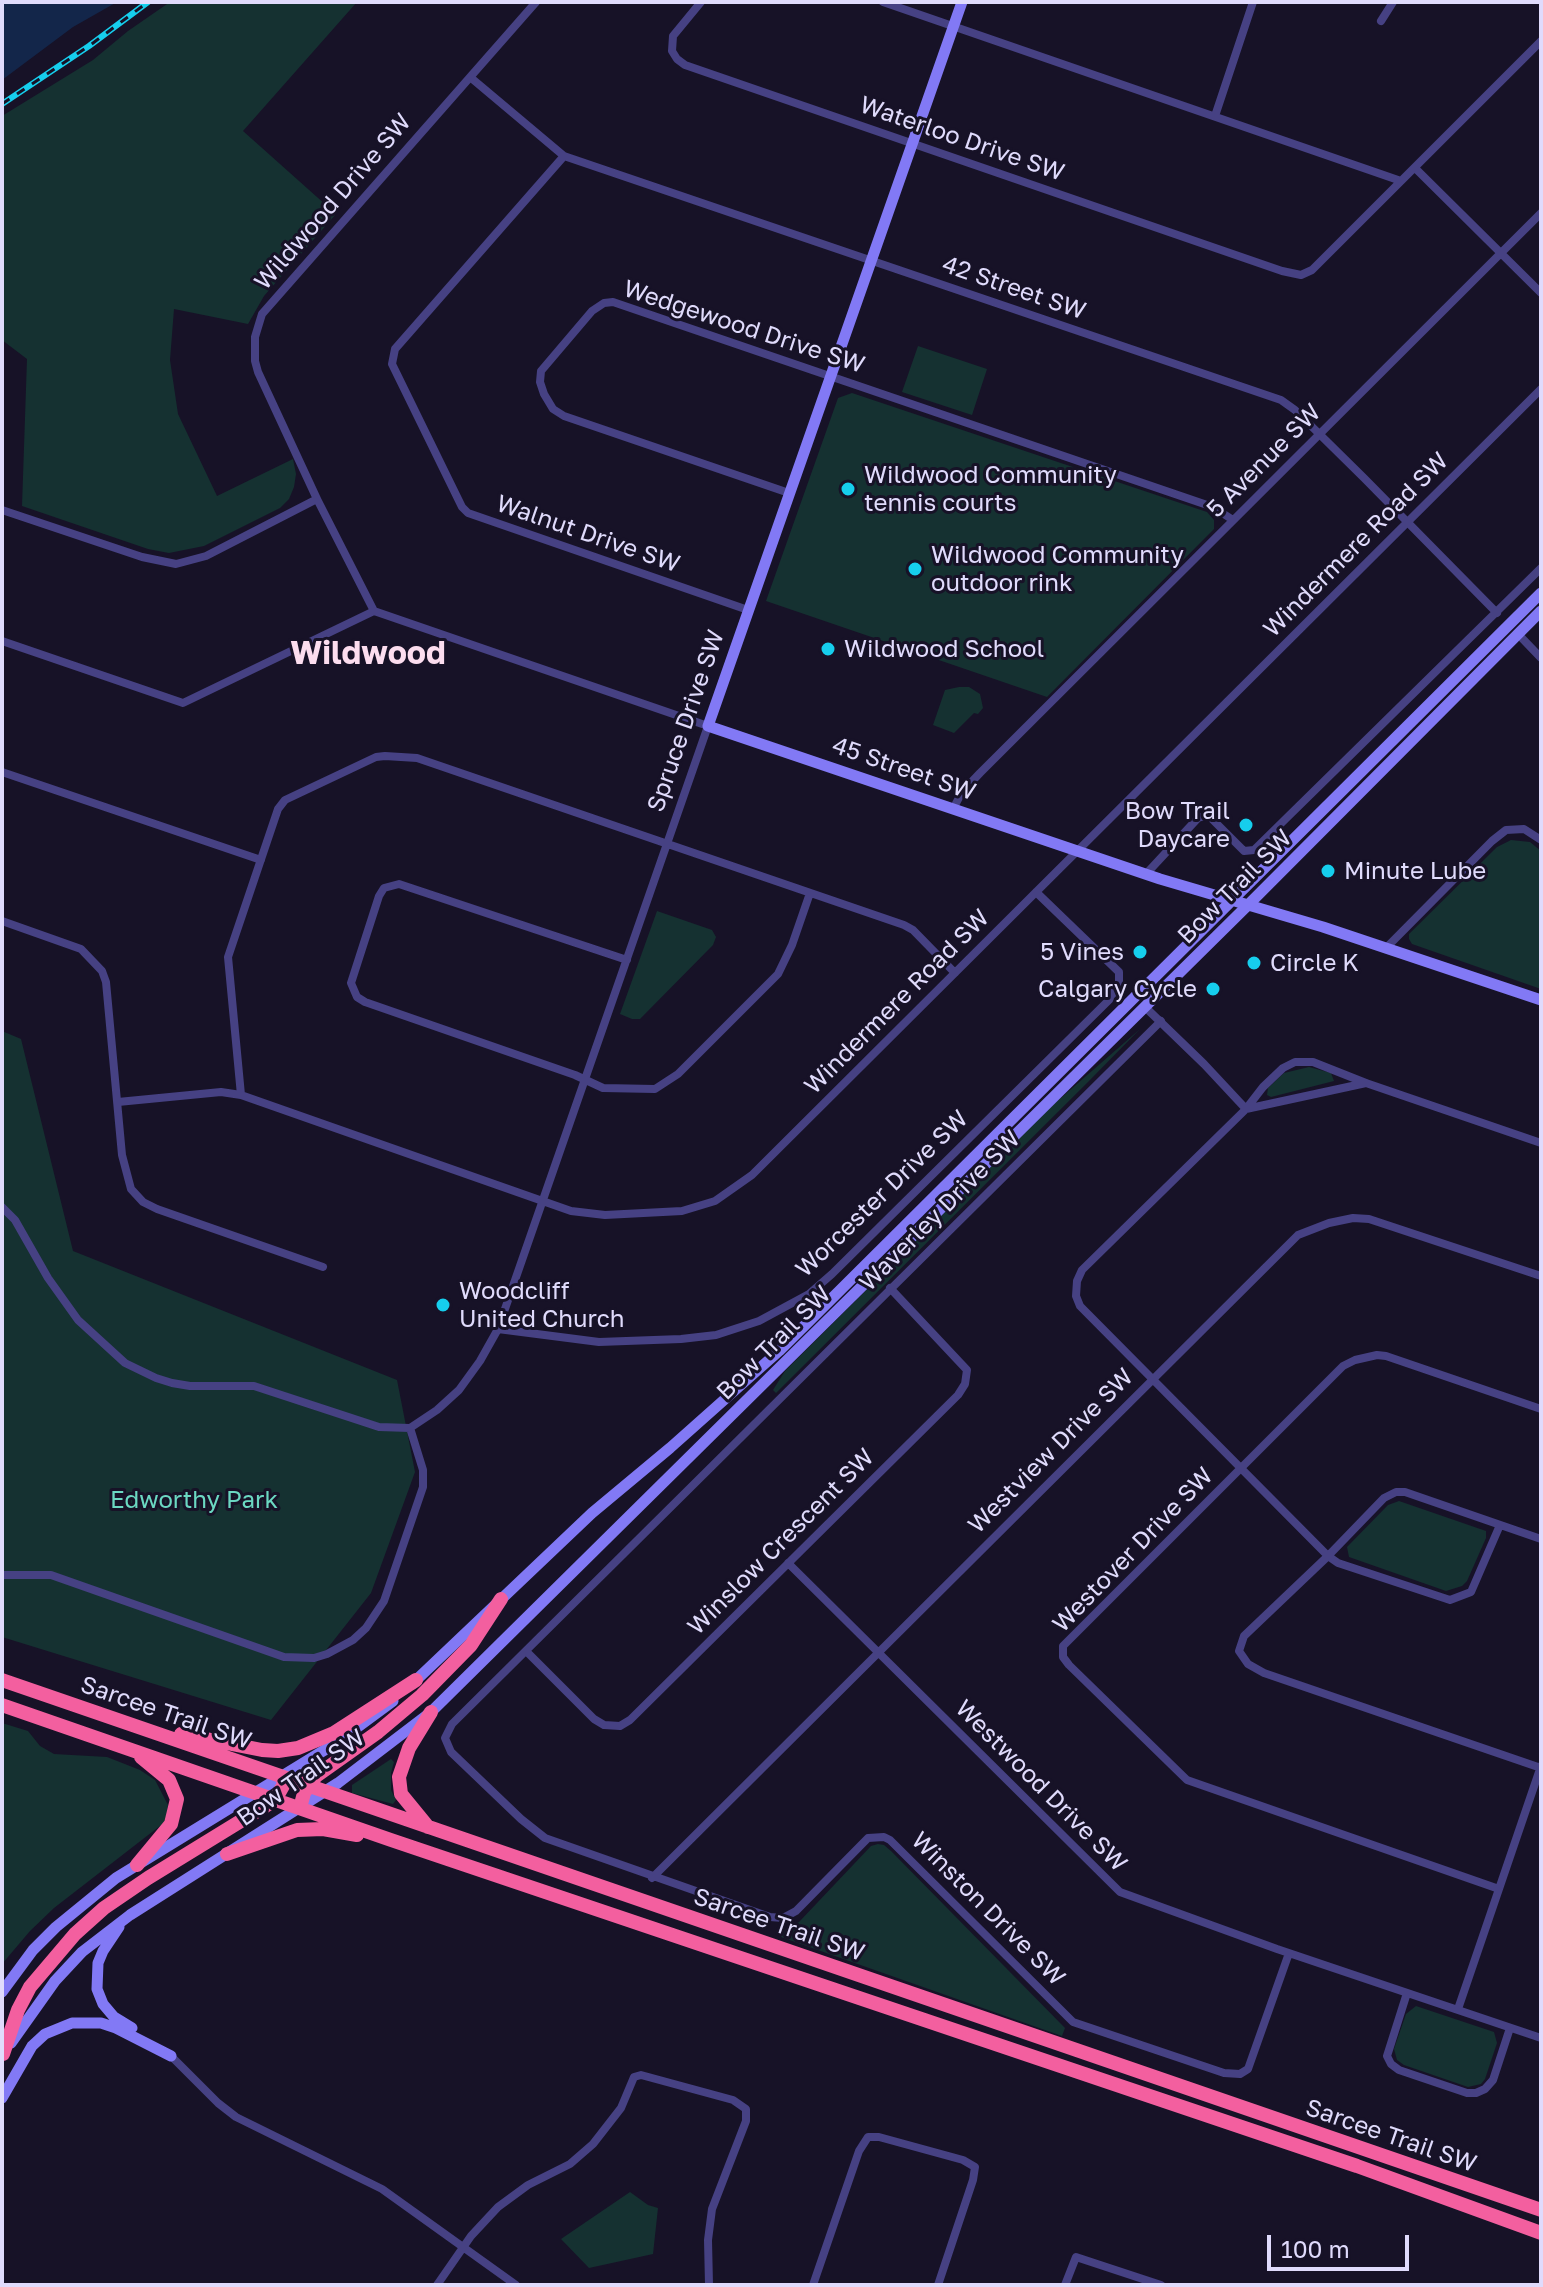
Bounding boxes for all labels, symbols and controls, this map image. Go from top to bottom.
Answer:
street label: Waterloo Drive SW [856,91,1068,187]
street label: Wildwood Drive SW [249,108,417,296]
street label: 42 Street SW [939,250,1089,326]
street label: Wedgewood Drive SW [620,274,868,380]
street label: 5 Avenue SW [1201,398,1327,524]
street label: Windermere Road SW [1258,447,1454,643]
place label: Wildwood Community tennis courts [864,461,1117,517]
marker: Wildwood Community tennis courts [839,480,857,498]
street label: Walnut Drive SW [493,489,683,579]
place label: Wildwood Community outdoor rink [931,541,1184,597]
marker: Wildwood Community outdoor rink [906,560,924,578]
street label: Spruce Drive SW [641,626,731,816]
district label: Wildwood [290,635,446,673]
place label: Wildwood School [844,635,1044,663]
marker: Wildwood School [819,640,837,658]
street label: 45 Street SW [829,731,979,807]
place label: Bow Trail Daycare [1125,797,1230,853]
marker: Bow Trail Daycare [1237,816,1255,834]
street label: Bow Trail SW [1172,824,1298,950]
place label: Minute Lube [1344,857,1486,885]
marker: Minute Lube [1319,862,1337,880]
street label: Windermere Road SW [799,904,995,1100]
place label: 5 Vines [1040,938,1124,966]
marker: 5 Vines [1131,943,1149,961]
place label: Circle K [1270,949,1359,977]
marker: Circle K [1245,954,1263,972]
place label: Calgary Cycle [1038,975,1197,1003]
marker: Calgary Cycle [1204,980,1222,998]
street label: Worcester Drive SW [790,1105,974,1283]
street label: Waverley Drive SW [854,1125,1026,1297]
place label: Woodcliff United Church [459,1277,625,1333]
street label: Bow Trail SW [711,1280,837,1406]
marker: Woodcliff United Church [434,1296,452,1314]
street label: Westview Drive SW [963,1363,1139,1539]
street label: Winslow Crescent SW [682,1443,880,1641]
street label: Westover Drive SW [1047,1462,1219,1638]
park label: Edworthy Park [110,1486,278,1514]
street label: Sarcee Trail SW [77,1670,255,1756]
street label: Westwood Drive SW [949,1694,1133,1878]
street label: Bow Trail SW [232,1723,370,1833]
street label: Winston Drive SW [905,1826,1071,1992]
street label: Sarcee Trail SW [690,1882,868,1968]
street label: Sarcee Trail SW [1302,2093,1480,2179]
scale bar [1271,2219,1413,2269]
text: 100 m [1281,2234,1350,2263]

